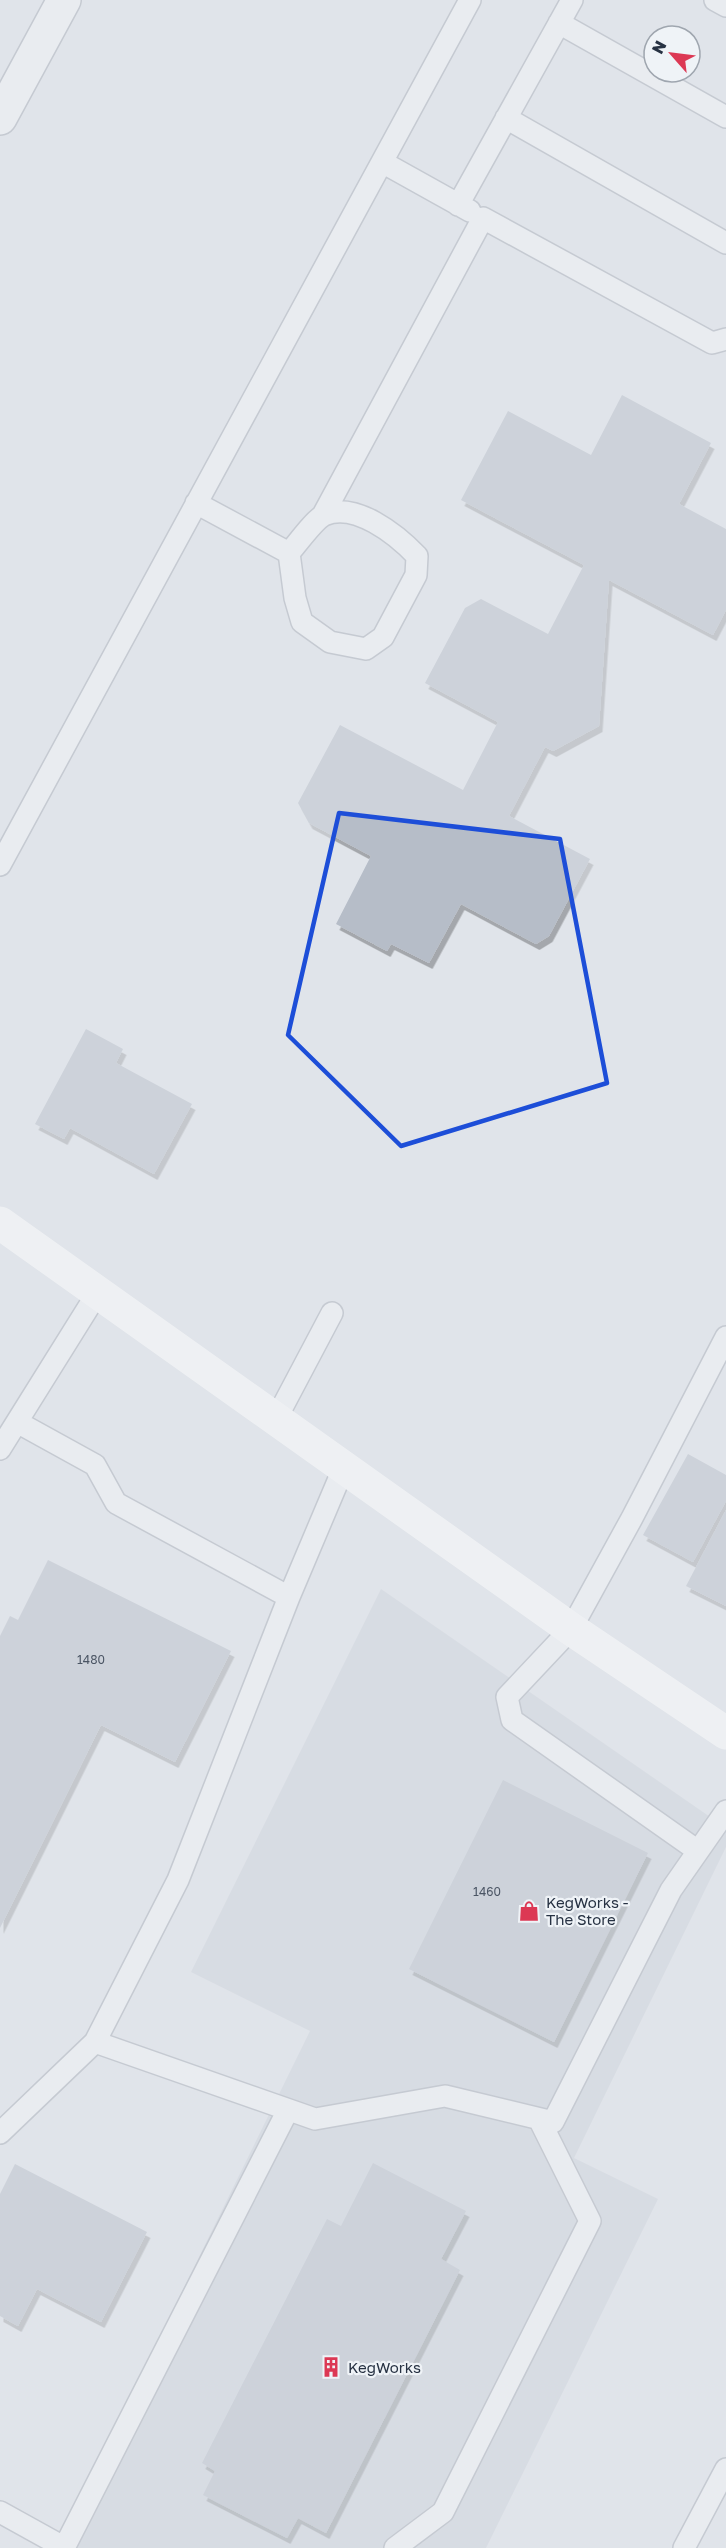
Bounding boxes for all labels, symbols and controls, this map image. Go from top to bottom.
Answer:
north arrow [642,24,702,84]
text: N [647,37,670,57]
house number: 1480 [77,1652,105,1667]
house number: 1460 [473,1884,501,1899]
place label: KegWorks - The Store [546,1893,629,1928]
shop icon: KegWorks - The Store [517,1899,541,1923]
building icon: KegWorks [319,2355,343,2379]
place label: KegWorks [348,2358,421,2376]

